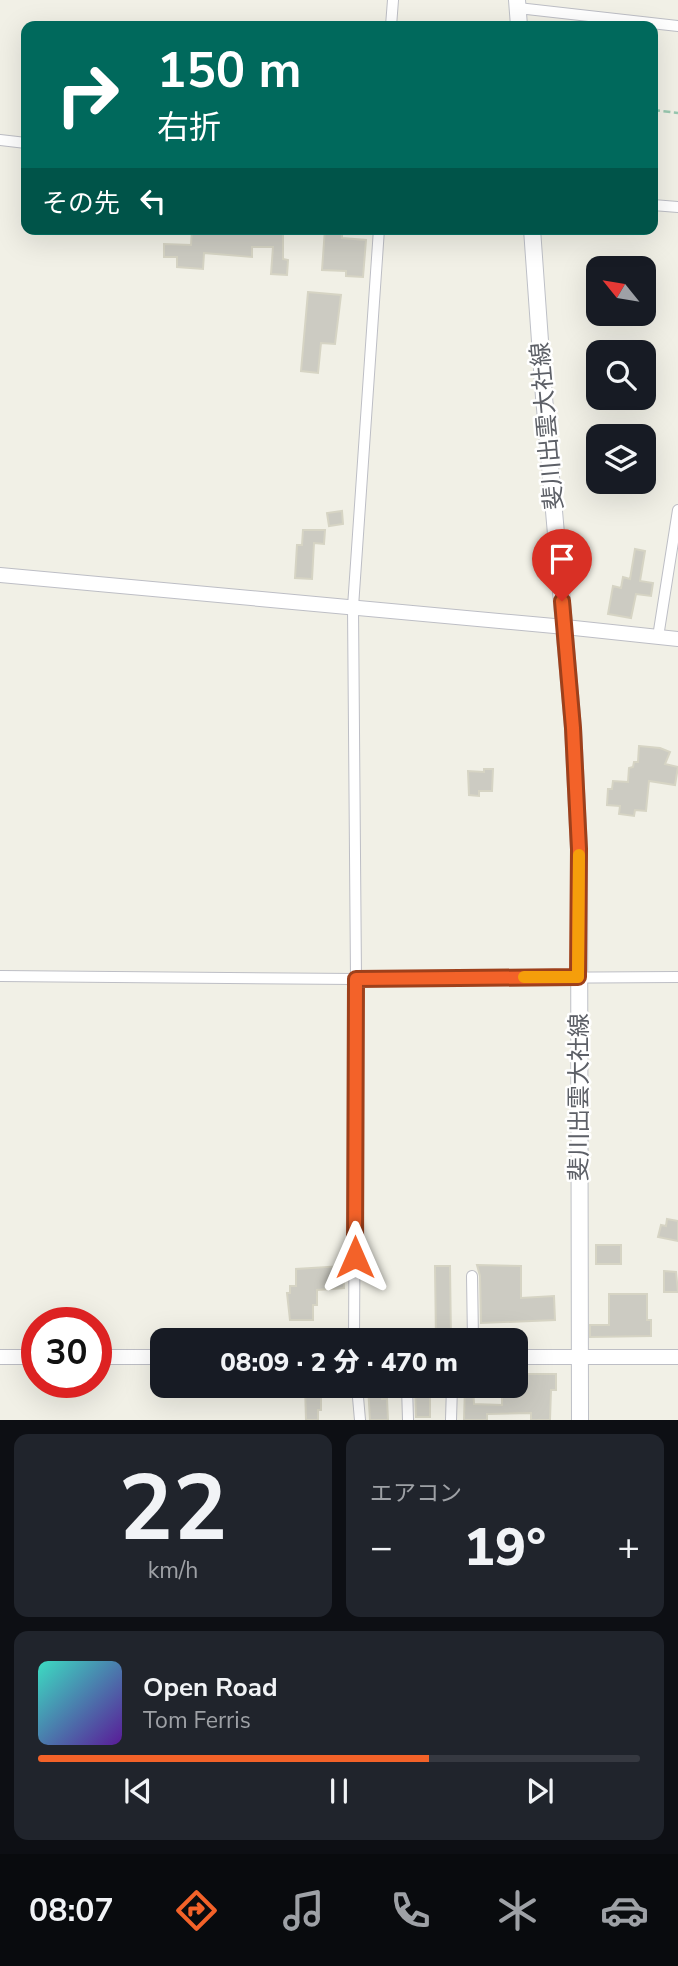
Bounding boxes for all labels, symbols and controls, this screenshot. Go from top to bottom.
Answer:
text: 150 m [157,37,301,104]
icon: right [42,49,133,140]
text: 右折 [157,106,221,149]
icon: left [134,182,172,220]
text: その先 [42,186,120,221]
north arrow [586,256,656,326]
map controls [586,256,656,494]
button: search [586,340,656,410]
street label: 斐川出雲大社線 [524,341,570,511]
button: layers [586,424,656,494]
pin [532,529,592,601]
icon: arrive [543,540,581,578]
street label: 斐川出雲大社線 [563,1013,595,1181]
position arrow [318,1220,392,1294]
speed limit sign: 30 [21,1307,112,1398]
text: 08:09 · 2 分 · 470 m [220,1345,458,1380]
text: 22 [118,1447,228,1571]
text: エアコン [370,1478,462,1509]
text: 19° [464,1512,546,1583]
text: − [370,1522,393,1573]
text: + [617,1522,640,1573]
text: km/h [148,1555,198,1586]
text: Open Road [143,1670,278,1705]
text: Tom Ferris [143,1705,251,1736]
icon: previous [119,1772,157,1810]
icon: pause [320,1772,358,1810]
icon: next [521,1772,559,1810]
icon: directions [172,1886,221,1935]
icon: music [279,1886,328,1935]
icon: phone [386,1886,435,1935]
icon: climate [493,1886,542,1935]
icon: car [600,1886,649,1935]
text: 08:07 [29,1889,114,1932]

